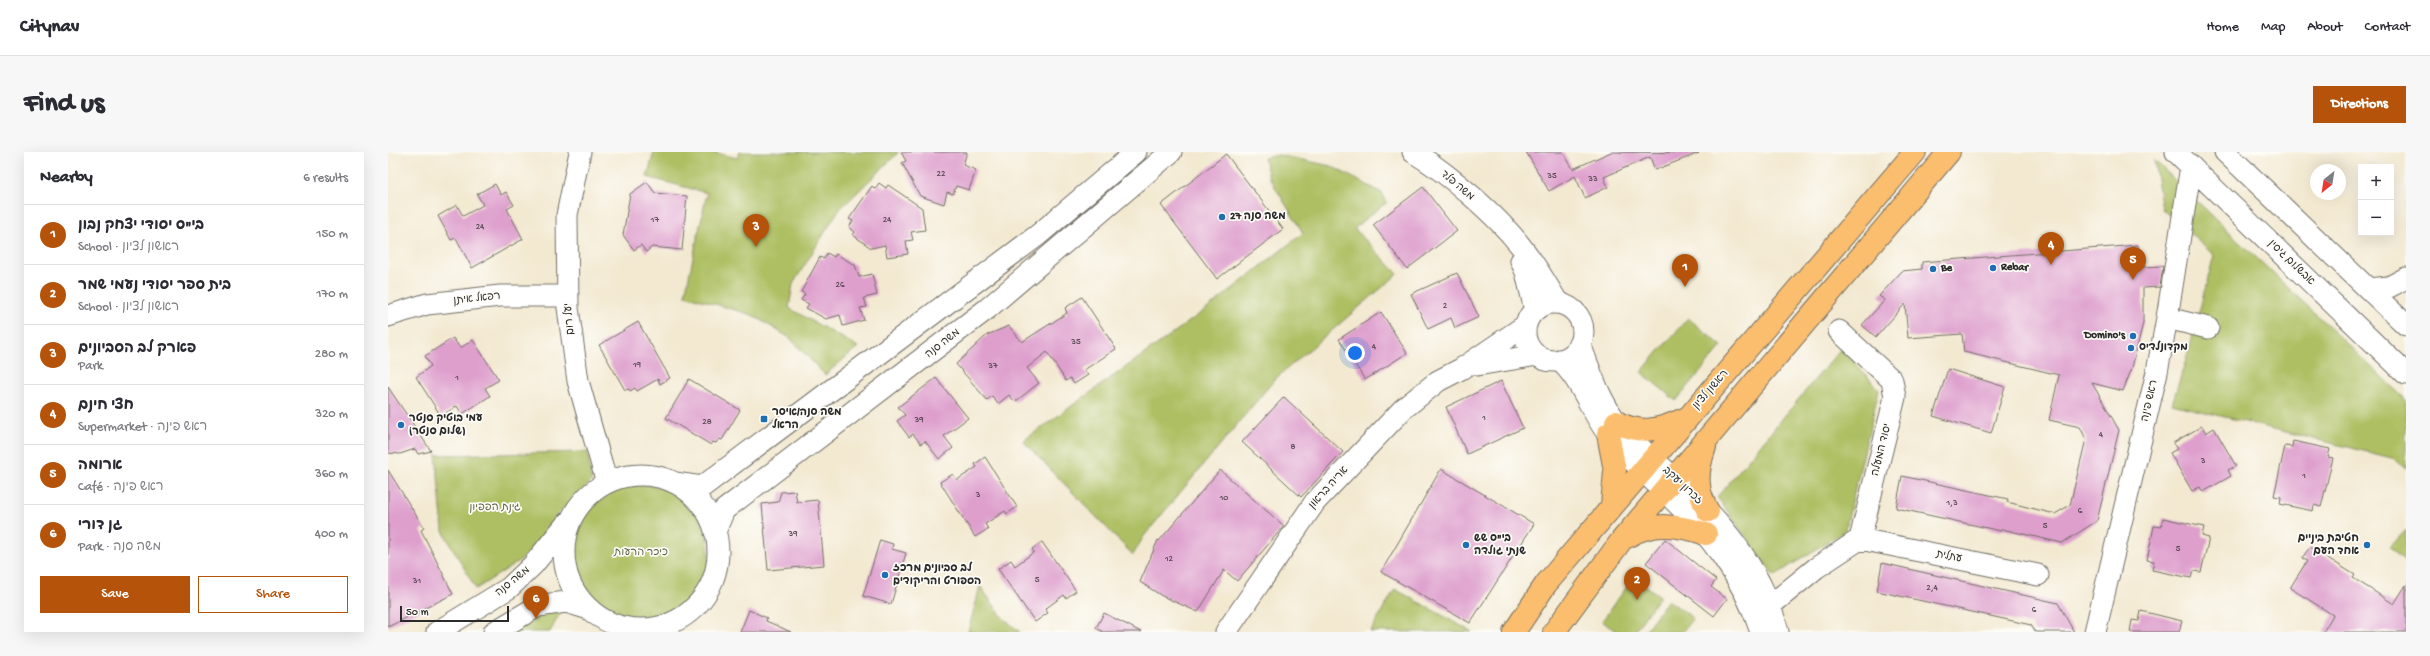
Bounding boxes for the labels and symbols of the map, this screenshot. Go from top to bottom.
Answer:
north arrow [2310,164,2346,200]
street label: משה פלד [1438,167,1477,203]
house number: 22 [937,169,946,180]
house number: 35 [1546,171,1557,182]
house number: 33 [1587,174,1598,185]
place label: משה סנה 27 [1230,211,1286,223]
marker: משה סנה 27 [1217,212,1227,222]
pin: 3 [743,214,769,247]
house number: 17 [650,215,659,226]
house number: 24 [883,215,892,226]
house number: 24 [476,222,485,233]
pin: 4 [2038,232,2064,265]
street label: אבשלום גיסין [2265,236,2318,288]
pin: 5 [2120,247,2146,280]
pin: 1 [1672,254,1698,287]
place label: Rebar [2000,262,2029,274]
place label: Be [1940,263,1954,275]
marker: Rebar [1988,263,1998,273]
marker: Be [1928,264,1938,274]
house number: 26 [836,280,845,291]
street label: רפאל איתן [453,289,501,307]
house number: 2 [1443,301,1448,312]
street label: יעל רום [561,303,577,336]
street label: משה סנה [923,327,963,361]
place label: Domino's [2083,330,2126,342]
marker: Domino's [2128,331,2138,341]
house number: 35 [1070,337,1081,348]
place label: מקדונלד'ס [2139,340,2188,354]
house number: 4 [1372,342,1377,353]
your location [1345,343,1365,363]
marker: מקדונלד'ס [2126,343,2136,353]
house number: 19 [632,360,642,371]
house number: 37 [987,361,998,372]
street label: ראשון לציון [1689,367,1731,412]
house number: 1 [454,373,459,384]
street label: ראש פינה [2139,379,2161,423]
place label: משה סנה/איסר הראל [772,407,842,432]
place label: עמי בוטיק סנטר (שלום סנטר) [409,412,483,438]
house number: 1 [1481,413,1486,424]
marker: משה סנה/איסר הראל [759,414,769,424]
house number: 39 [913,415,924,426]
house number: 28 [702,417,712,428]
marker: עמי בוטיק סנטר (שלום סנטר) [396,420,406,430]
street label: יסוד המעלה [1868,422,1894,478]
house number: 4 [2099,430,2104,441]
house number: 8 [1291,442,1296,453]
house number: 3 [2200,456,2206,467]
street label: אריה בראון [1307,464,1351,512]
street label: זכרון יעקב [1660,465,1704,507]
house number: 1 [2301,471,2306,482]
house number: 3 [975,490,981,501]
house number: 10 [1219,493,1228,504]
house number: 1,3 [1945,498,1958,509]
park label: גינת הפפיון [469,502,521,514]
house number: 6 [2078,506,2083,517]
house number: 5 [2043,521,2048,532]
house number: 39 [787,529,798,540]
place label: חטיבת ביניים אחד העם [2298,532,2359,558]
place label: בי"ס שש שנתי גולדה [1474,533,1526,558]
marker: בי"ס שש שנתי גולדה [1461,540,1471,550]
marker: חטיבת ביניים אחד העם [2362,540,2372,550]
house number: 5 [2176,544,2181,555]
street label: עתלית [1934,546,1964,566]
park label: כיכר הרעות [613,547,668,559]
house number: 12 [1164,554,1174,565]
place label: לב סביונים מרכז הספורט והריקודים [893,561,981,588]
street label: משה סנה [493,565,533,599]
pin: 2 [1624,567,1650,600]
marker: לב סביונים מרכז הספורט והריקודים [880,570,890,580]
house number: 5 [1035,575,1040,586]
house number: 31 [412,576,422,587]
house number: 2,4 [1926,583,1938,594]
pin: 6 [523,586,549,619]
scale bar [400,604,509,623]
house number: 6 [2032,605,2037,616]

